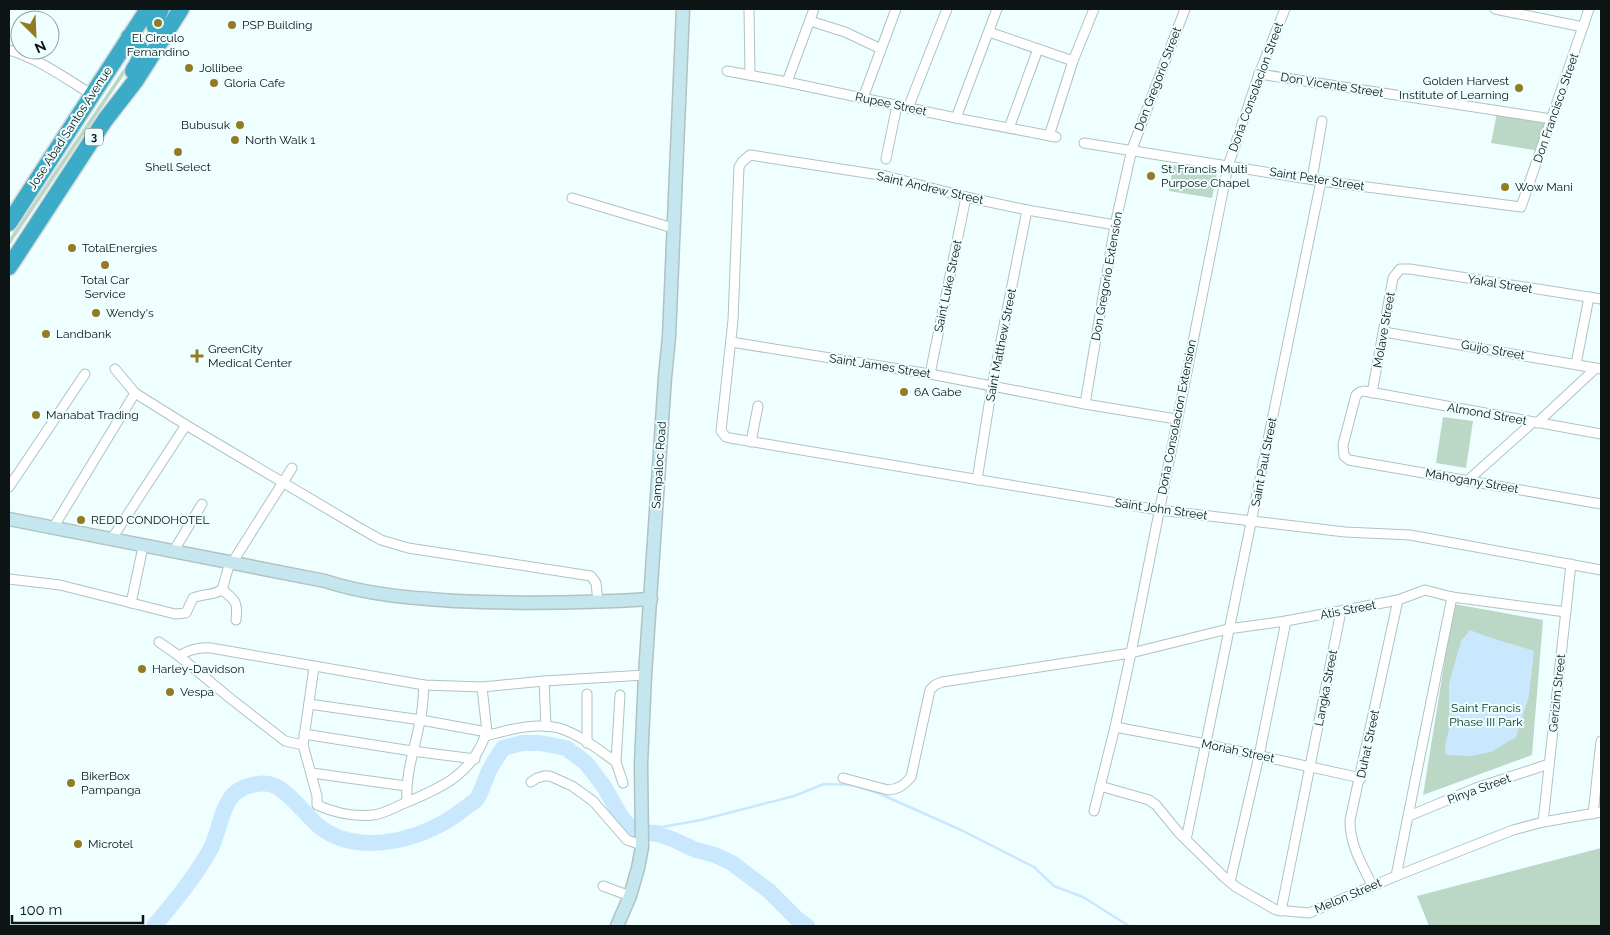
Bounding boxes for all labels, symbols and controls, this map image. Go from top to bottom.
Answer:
north arrow [10,10,60,60]
marker: El Circulo Fernandino [152,17,164,29]
place label: PSP Building [242,18,312,32]
marker: PSP Building [226,19,238,31]
street label: Doña Consolacion Street [1226,20,1286,154]
street label: Don Gregorio Street [1132,25,1184,133]
place label: El Circulo Fernandino [127,31,189,59]
text: N [32,37,48,56]
street label: Don Francisco Street [1531,51,1581,165]
place label: Jollibee [199,61,242,75]
marker: Jollibee [183,62,195,74]
street label: Jose Abad Santos Avenue [25,64,115,192]
street label: Don Vicente Street [1280,70,1384,100]
place label: Golden Harvest Institute of Learning [1399,74,1509,102]
place label: Gloria Cafe [224,76,285,90]
marker: Gloria Cafe [208,77,220,89]
marker: Golden Harvest Institute of Learning [1513,82,1525,94]
street label: Rupee Street [854,90,928,118]
place label: Bubusuk [181,118,231,132]
marker: Bubusuk [234,119,246,131]
road number: 3 [85,128,103,146]
place label: North Walk 1 [245,133,315,147]
marker: North Walk 1 [229,134,241,146]
marker: Shell Select [172,146,184,158]
place label: Shell Select [145,160,211,174]
place label: St. Francis Multi Purpose Chapel [1161,162,1250,190]
street label: Saint Peter Street [1268,165,1366,193]
street label: Saint Andrew Street [875,169,985,207]
marker: St. Francis Multi Purpose Chapel [1145,170,1157,182]
place label: Wow Mani [1515,180,1573,194]
marker: Wow Mani [1499,181,1511,193]
street label: Don Gregorio Extension [1089,210,1125,342]
street label: Saint Luke Street [931,239,965,333]
place label: TotalEnergies [82,241,157,255]
marker: TotalEnergies [66,242,78,254]
marker: Total Car Service [99,259,111,271]
street label: Yakal Street [1467,272,1533,296]
place label: Total Car Service [81,273,130,301]
street label: Saint Matthew Street [983,287,1019,403]
street label: Molave Street [1370,291,1398,369]
place label: Wendy's [106,306,154,320]
marker: Wendy's [90,307,102,319]
place label: Landbank [56,327,112,341]
marker: Landbank [40,328,52,340]
street label: Doña Consolacion Extension [1155,338,1199,496]
street label: Guijo Street [1460,338,1526,362]
place label: GreenCity Medical Center [208,342,293,370]
marker: GreenCity Medical Center [190,349,204,363]
street label: Saint James Street [828,351,932,381]
place label: 6A Gabe [914,385,961,399]
marker: 6A Gabe [898,386,910,398]
street label: Almond Street [1446,400,1528,428]
place label: Manabat Trading [46,408,139,422]
marker: Manabat Trading [30,409,42,421]
street label: Saint Paul Street [1248,416,1280,508]
street label: Sampaloc Road [649,421,669,509]
street label: Mahogany Street [1424,466,1520,496]
street label: Saint John Street [1114,496,1208,522]
place label: REDD CONDOHOTEL [91,513,210,527]
marker: REDD CONDOHOTEL [75,514,87,526]
street label: Atis Street [1319,598,1377,622]
street label: Langka Street [1312,649,1340,727]
street label: Gerizim Street [1546,653,1568,733]
place label: Harley-Davidson [152,662,244,676]
marker: Harley-Davidson [136,663,148,675]
place label: Vespa [180,685,214,699]
marker: Vespa [164,686,176,698]
park label: Saint Francis Phase III Park [1449,701,1523,729]
street label: Duhat Street [1354,709,1382,779]
street label: Moriah Street [1200,736,1276,766]
place label: BikerBox Pampanga [81,769,141,797]
street label: Pinya Street [1446,771,1512,807]
marker: BikerBox Pampanga [65,777,77,789]
place label: Microtel [88,837,134,851]
marker: Microtel [72,838,84,850]
street label: Melon Street [1312,876,1384,916]
scale bar [12,892,144,924]
text: 100 m [20,901,62,919]

